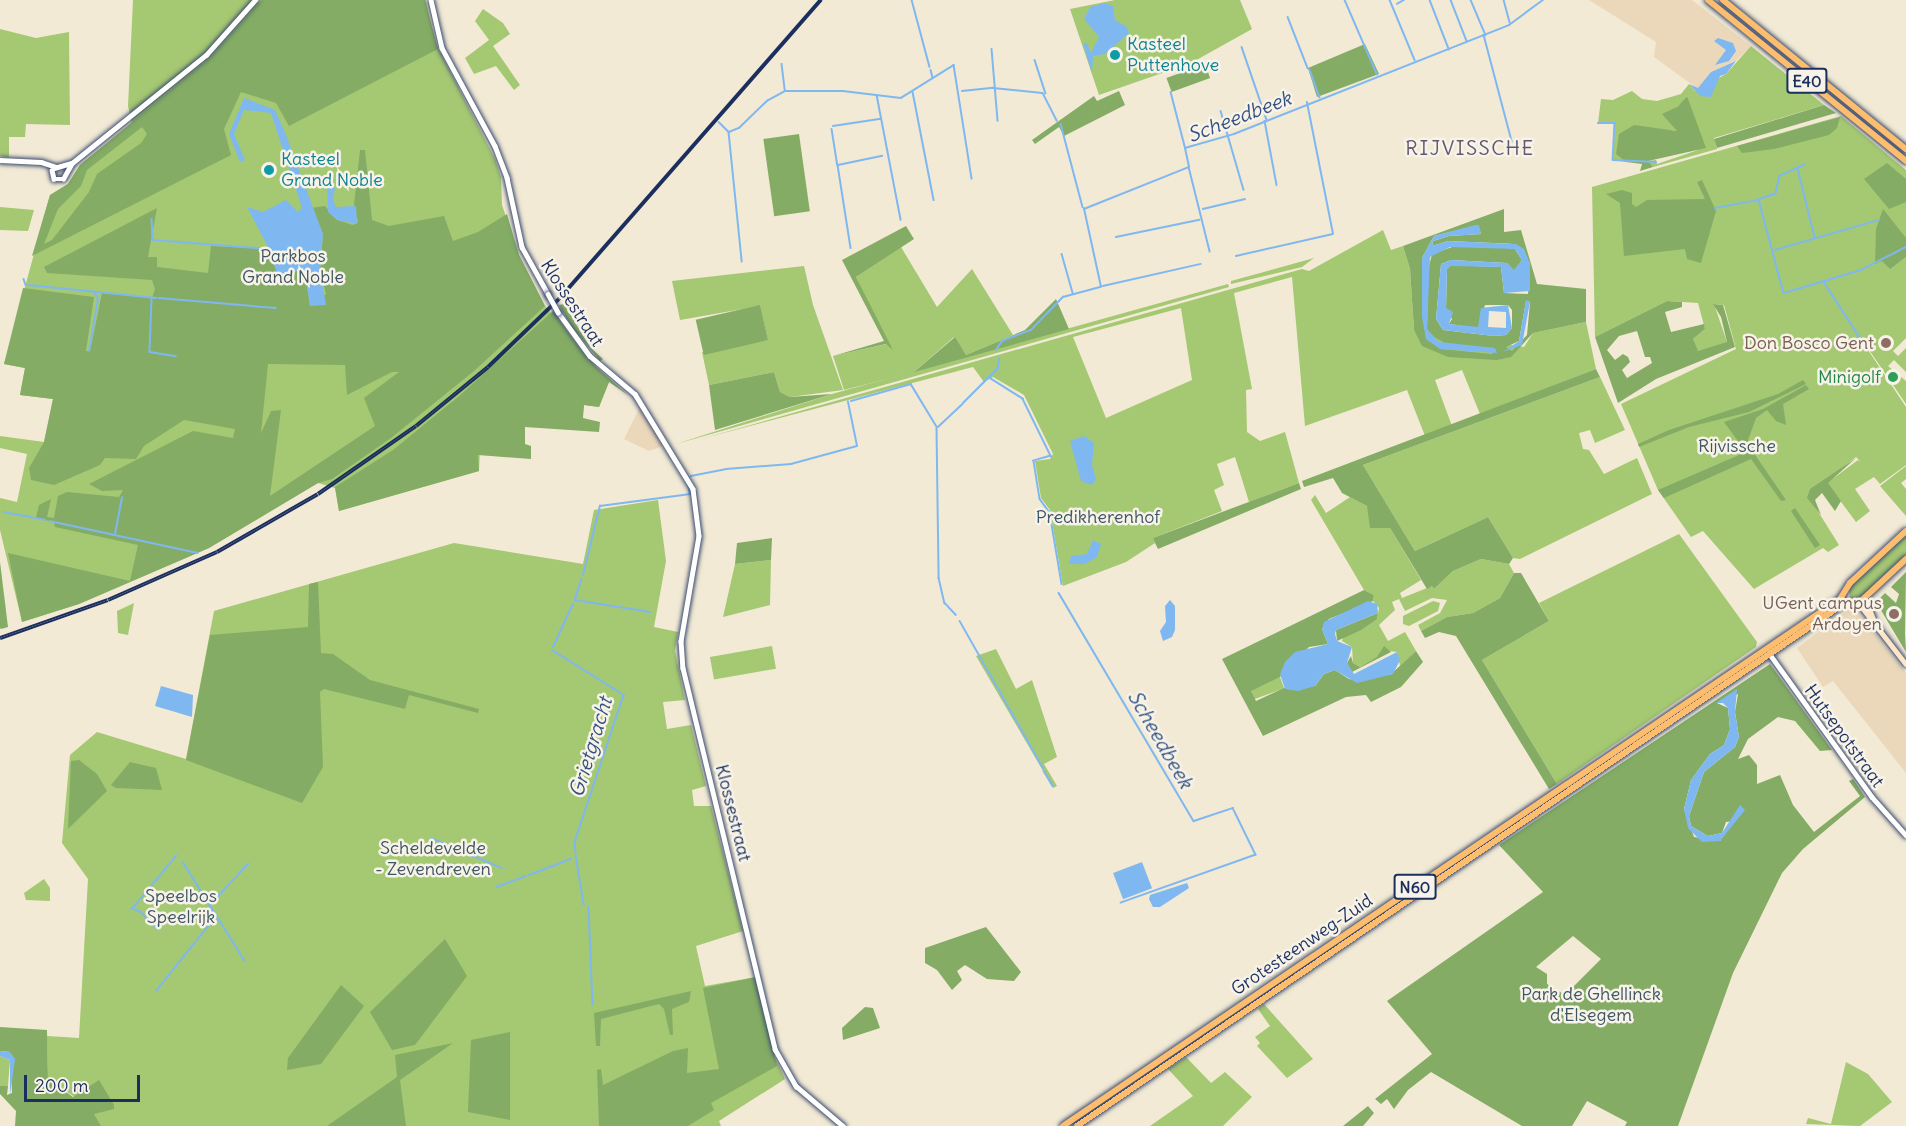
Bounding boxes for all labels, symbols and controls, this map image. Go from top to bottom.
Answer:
place label: Kasteel Puttenhove [1127,34,1219,76]
marker: Kasteel Puttenhove [1108,48,1122,62]
road number: E40 [1786,68,1828,94]
water label: Scheedbeek [1184,85,1294,147]
district label: RIJVISSCHE [1405,135,1535,159]
place label: Kasteel Grand Noble [281,149,383,192]
marker: Kasteel Grand Noble [262,163,276,177]
park label: Parkbos Grand Noble [242,246,344,288]
street label: Klossestraat [536,255,608,351]
place label: Don Bosco Gent [1744,332,1874,354]
marker: Don Bosco Gent [1879,336,1893,350]
place label: Minigolf [1818,366,1881,388]
marker: Minigolf [1886,370,1900,384]
park label: Rijvissche [1698,435,1776,457]
park label: Predikherenhof [1036,506,1160,528]
place label: UGent campus Ardoyen [1762,593,1882,636]
marker: UGent campus Ardoyen [1887,607,1901,621]
street label: Hutsepotstraat [1800,680,1888,792]
water label: Scheedbeek [1123,686,1199,792]
water label: Grietgracht [563,694,617,800]
street label: Klossestraat [711,762,755,864]
park label: Scheldevelde - Zevendreven [375,838,491,880]
road number: N60 [1392,874,1438,900]
park label: Speelbos Speelrijk [145,886,217,928]
street label: Grotesteenweg-Zuid [1227,890,1377,1000]
park label: Park de Ghellinck d'Elsegem [1521,984,1661,1026]
scale bar [27,1063,142,1101]
text: 200 m [35,1074,89,1097]

